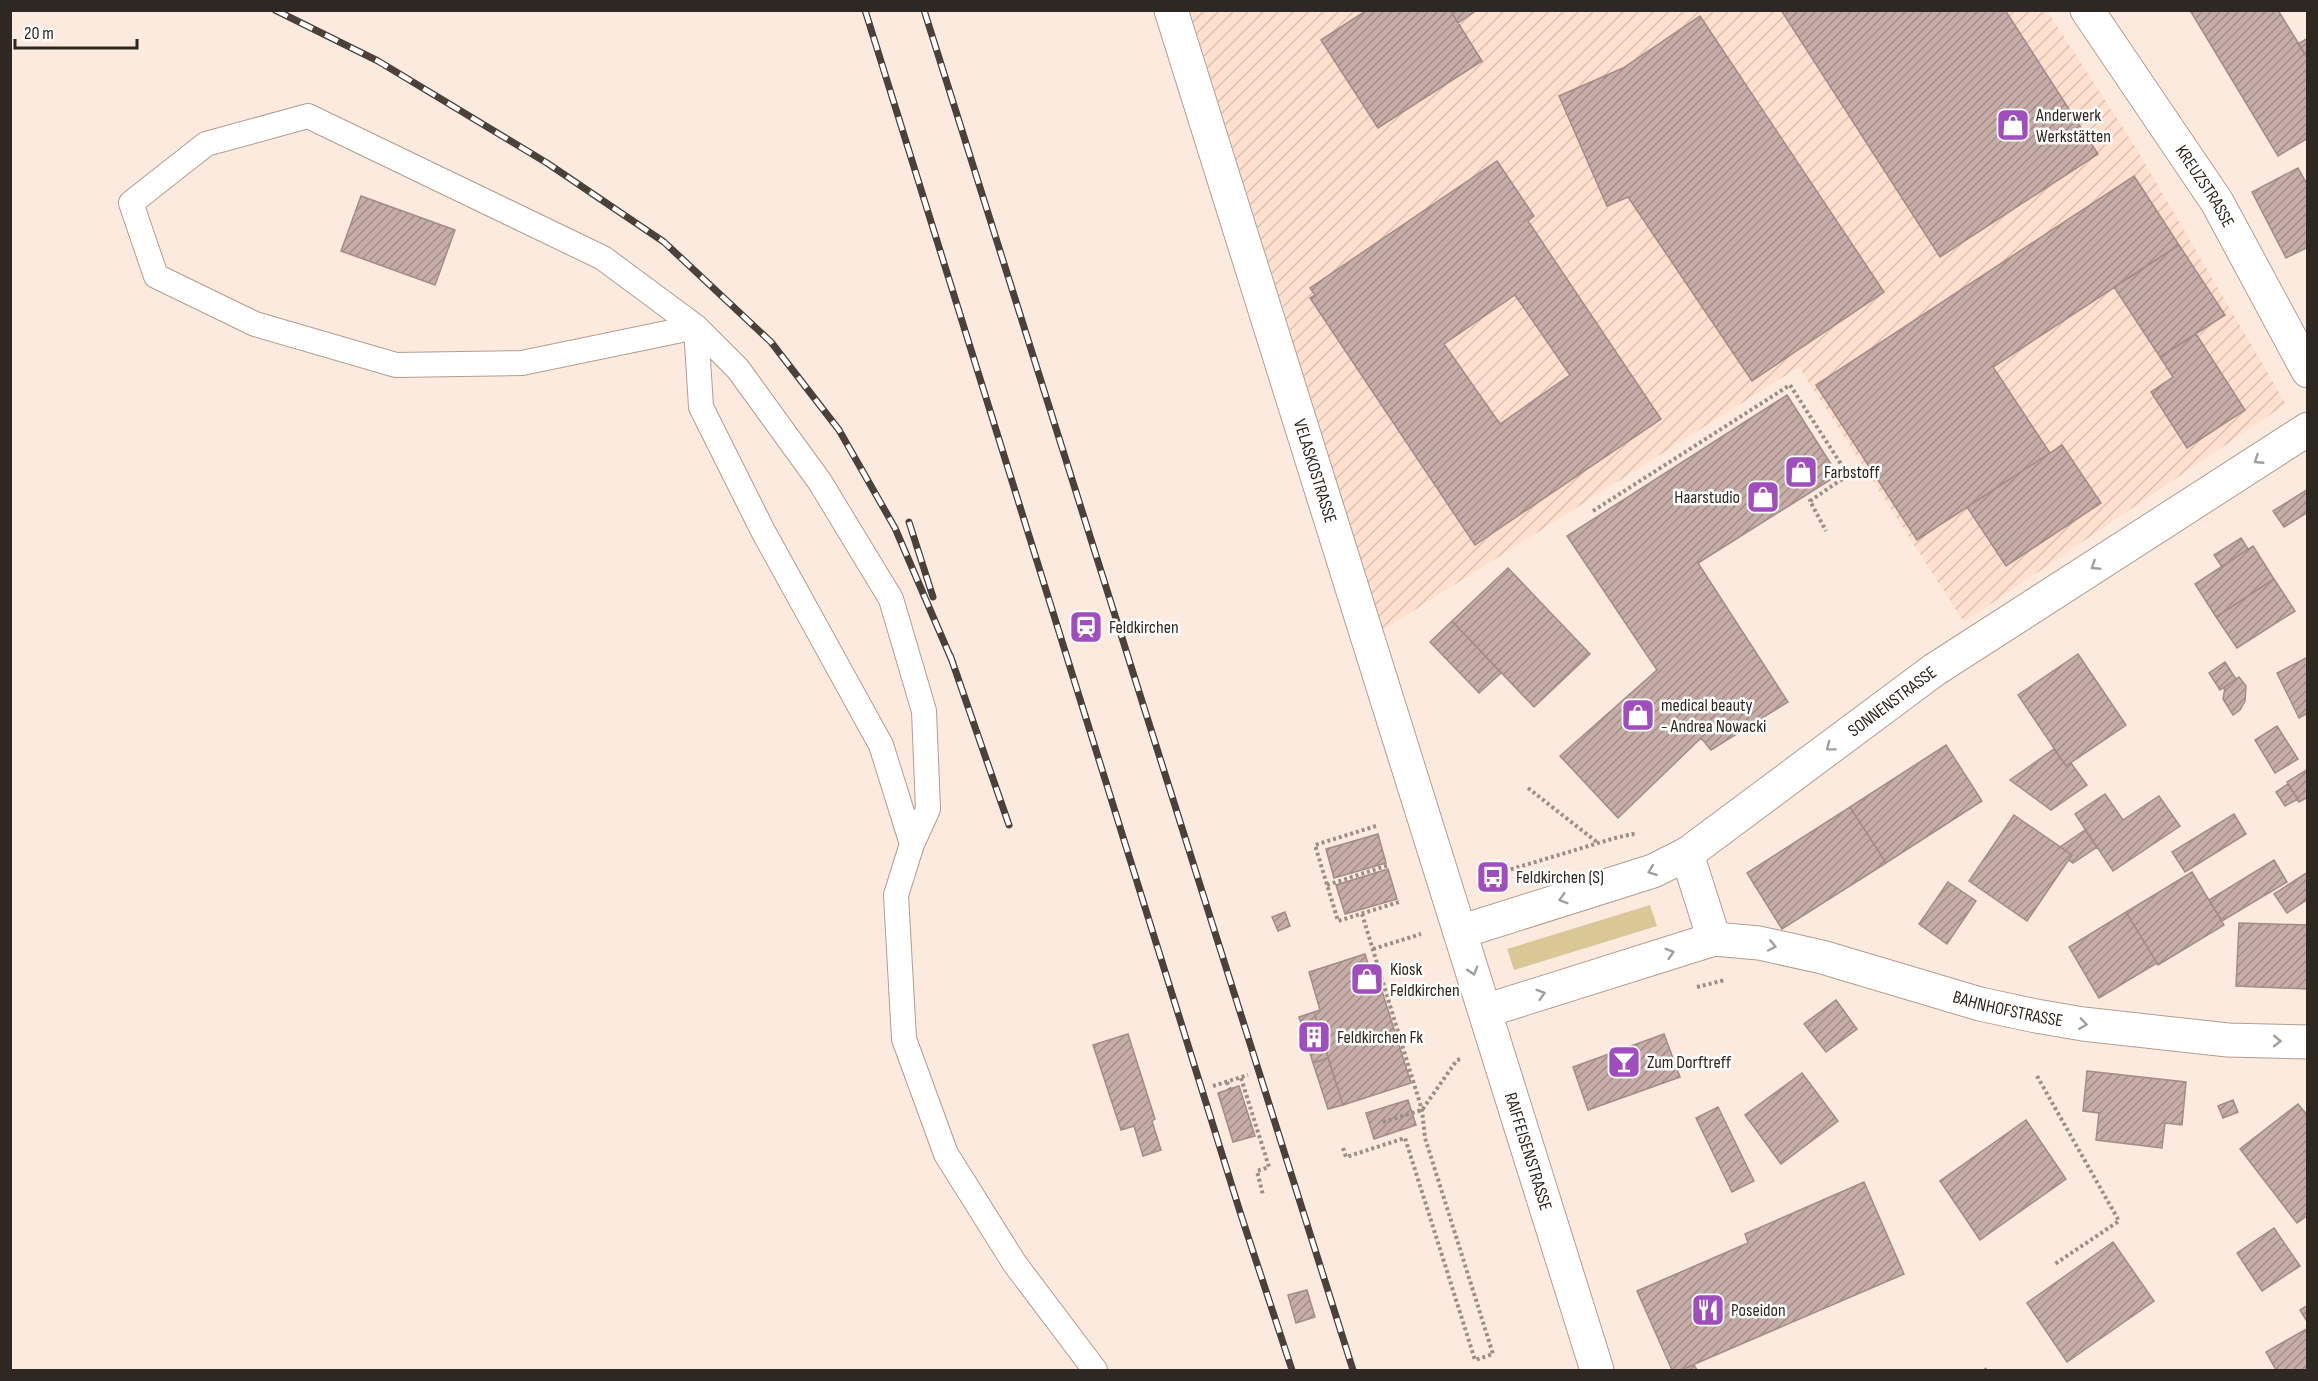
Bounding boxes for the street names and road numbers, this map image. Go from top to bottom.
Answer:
street label: KREUZSTRASSE [2171,141,2239,231]
street label: VELASKOSTRASSE [1289,416,1341,526]
street label: SONNENSTRASSE [1844,662,1941,741]
street label: BAHNHOFSTRASSE [1950,987,2065,1031]
street label: RAIFFEISENSTRASSE [1500,1090,1556,1213]

